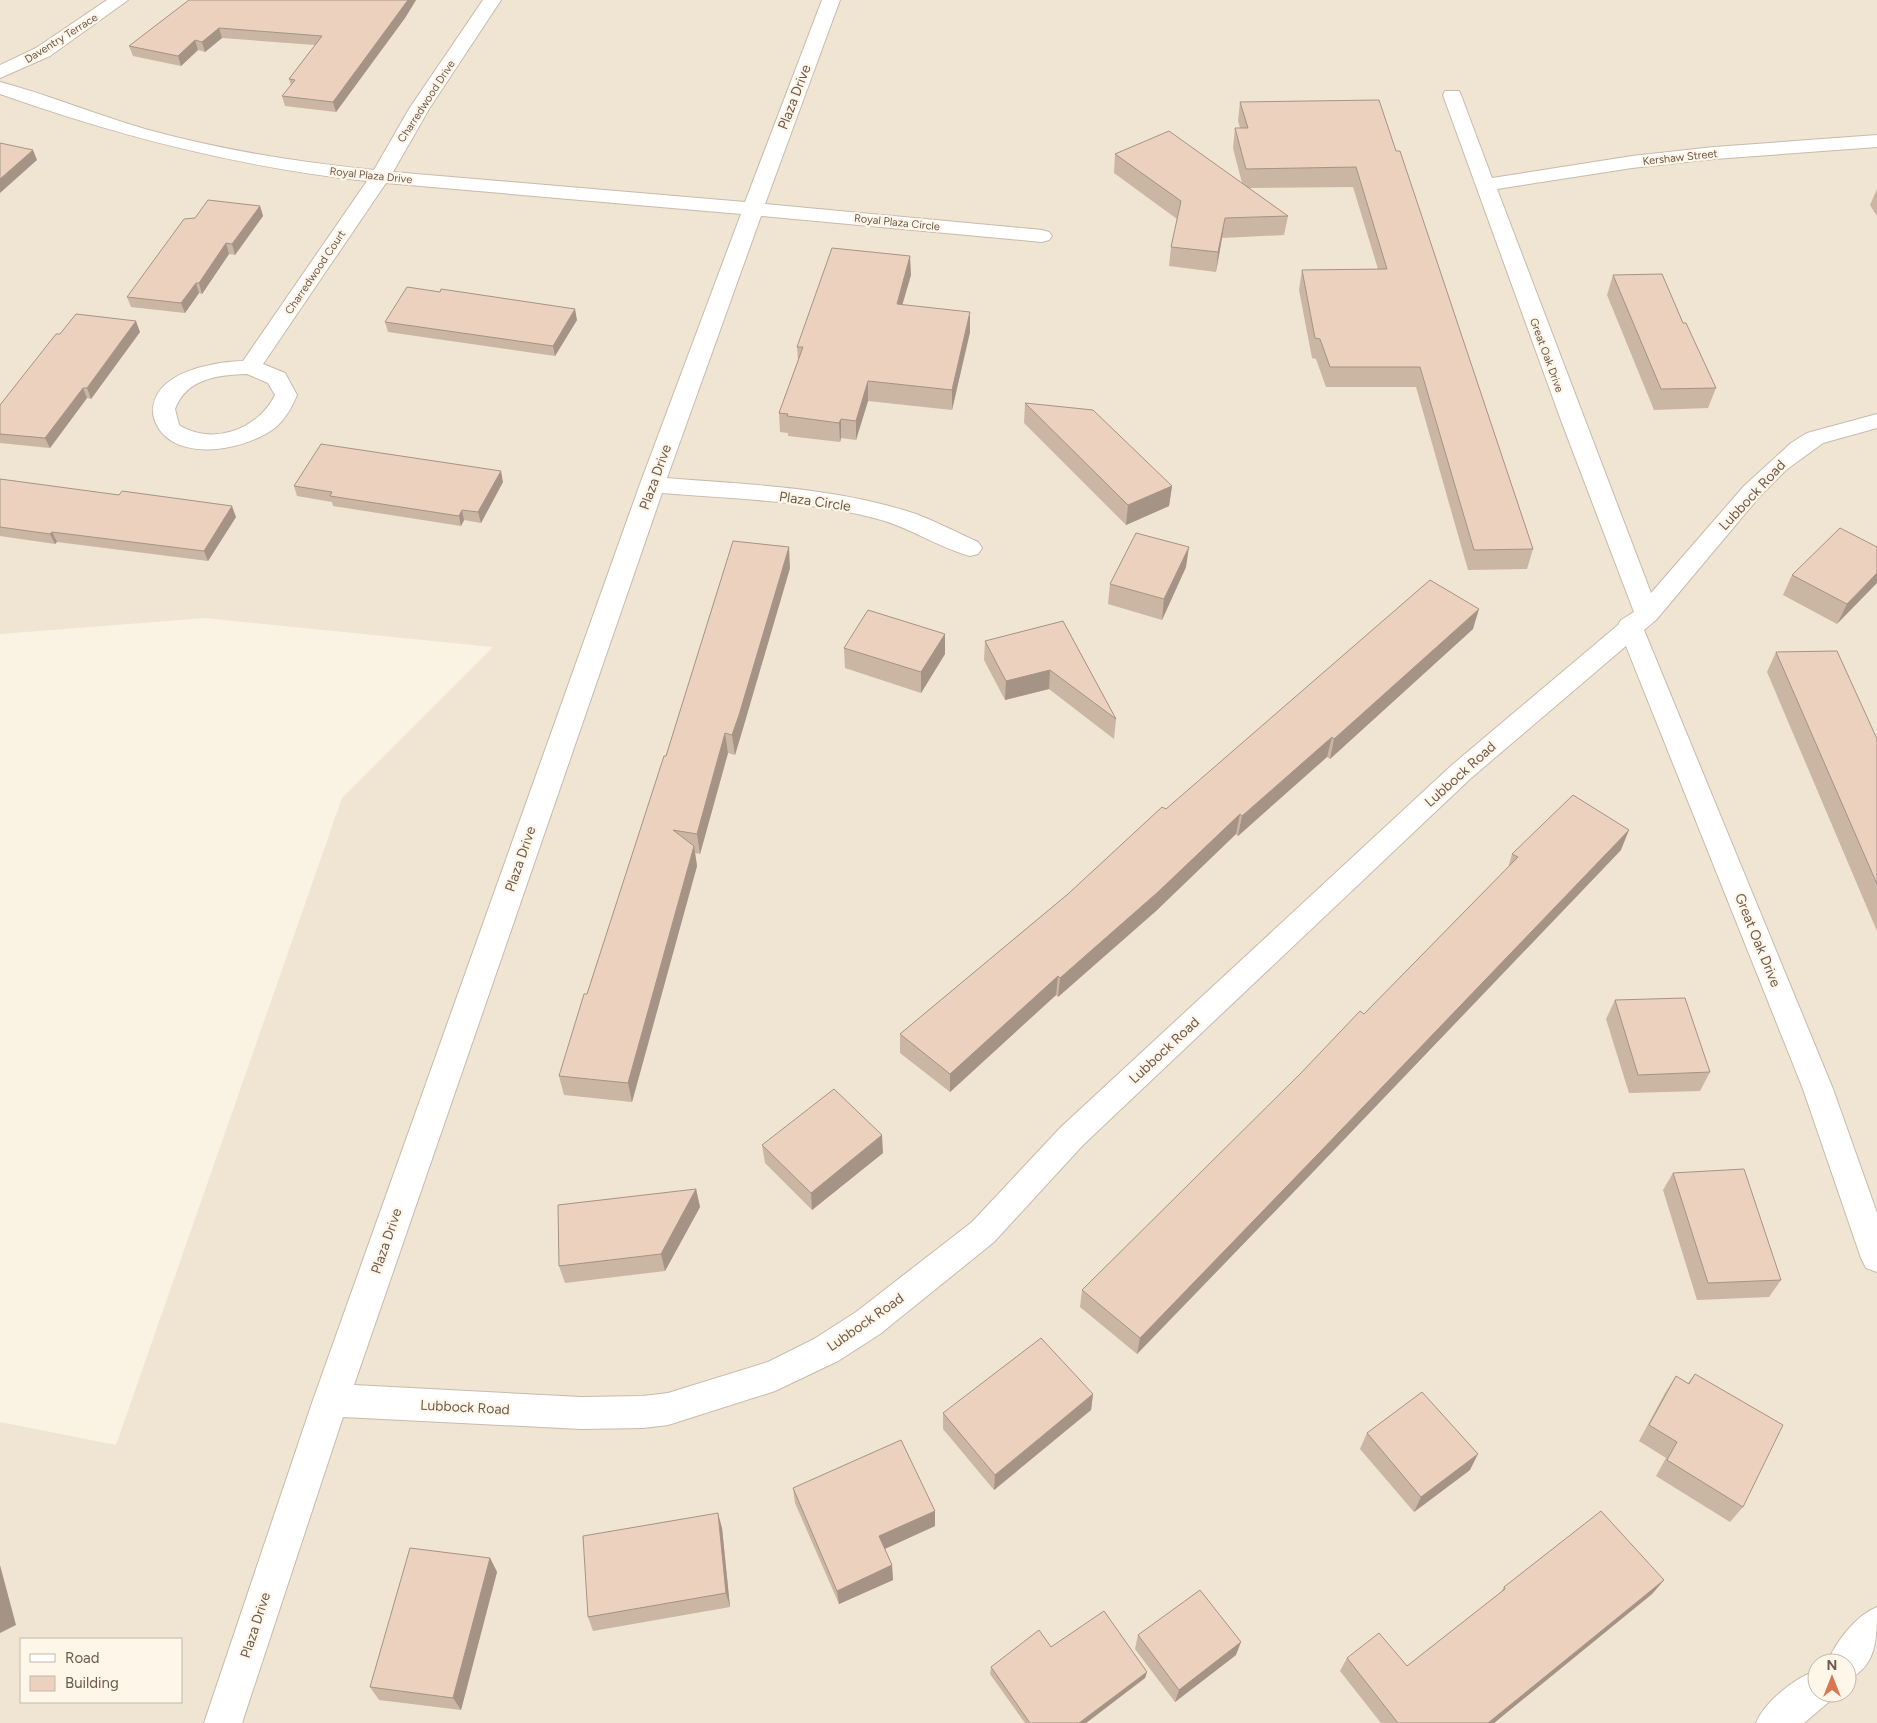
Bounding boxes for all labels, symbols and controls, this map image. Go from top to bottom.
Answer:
street label: Daventry Terrace [22,11,100,66]
street label: Charredwood Drive [395,58,458,145]
street label: Plaza Drive [774,62,815,132]
street label: Kershaw Street [1642,147,1718,168]
street label: Royal Plaza Drive [329,165,413,186]
street label: Royal Plaza Circle [853,212,941,233]
street label: Charredwood Court [283,228,348,317]
street label: Great Oak Drive [1527,316,1566,394]
street label: Plaza Drive [636,442,675,512]
street label: Lubbock Road [1716,457,1789,534]
street label: Plaza Circle [778,488,852,515]
street label: Lubbock Road [1421,738,1499,811]
street label: Plaza Drive [501,824,540,894]
street label: Great Oak Drive [1731,891,1784,990]
street label: Lubbock Road [1126,1014,1203,1087]
street label: Plaza Drive [367,1206,406,1276]
street label: Lubbock Road [824,1290,907,1355]
street label: Lubbock Road [420,1397,510,1418]
street label: Plaza Drive [237,1590,274,1660]
legend [20,1638,182,1703]
text: Road [65,1649,100,1667]
north arrow [1807,1653,1857,1703]
text: N [1827,1657,1837,1674]
text: Building [65,1674,119,1692]

